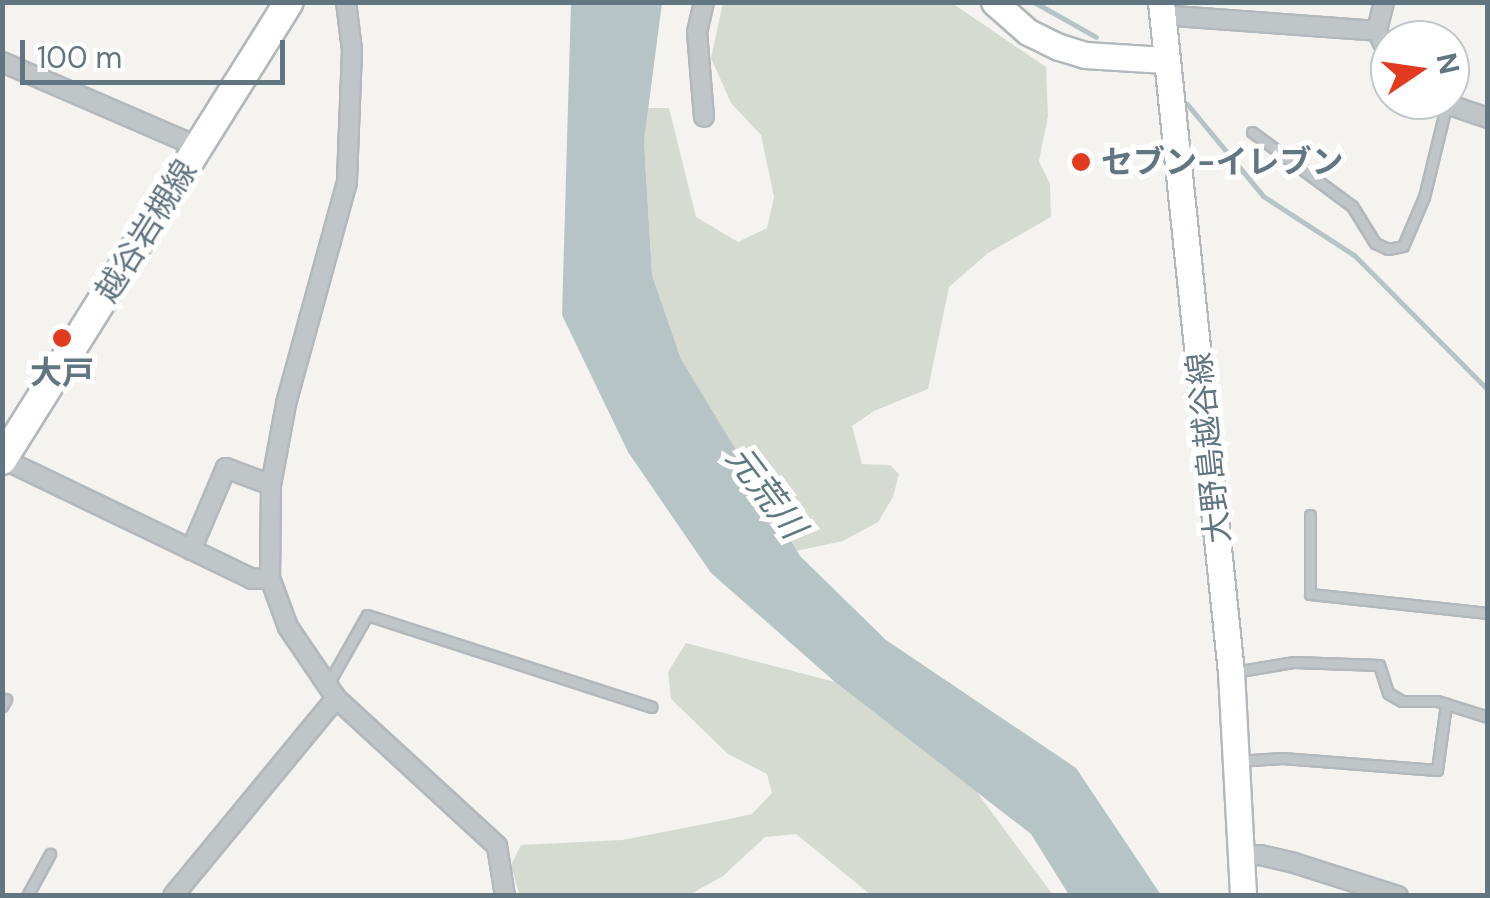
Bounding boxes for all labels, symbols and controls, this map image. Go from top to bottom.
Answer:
scale bar [25,20,290,82]
north arrow [1370,20,1470,120]
text: 100 m [37,38,122,77]
text: N [1427,49,1468,78]
place label: セブン-イレブン [1101,143,1343,181]
marker: セブン-イレブン [1070,151,1092,173]
street label: 越谷岩槻線 [87,153,205,309]
marker: 大戸 [51,327,73,349]
street label: 大野島越谷線 [1180,351,1238,545]
place label: 大戸 [30,354,94,392]
water label: 元荒川 [718,437,814,547]

